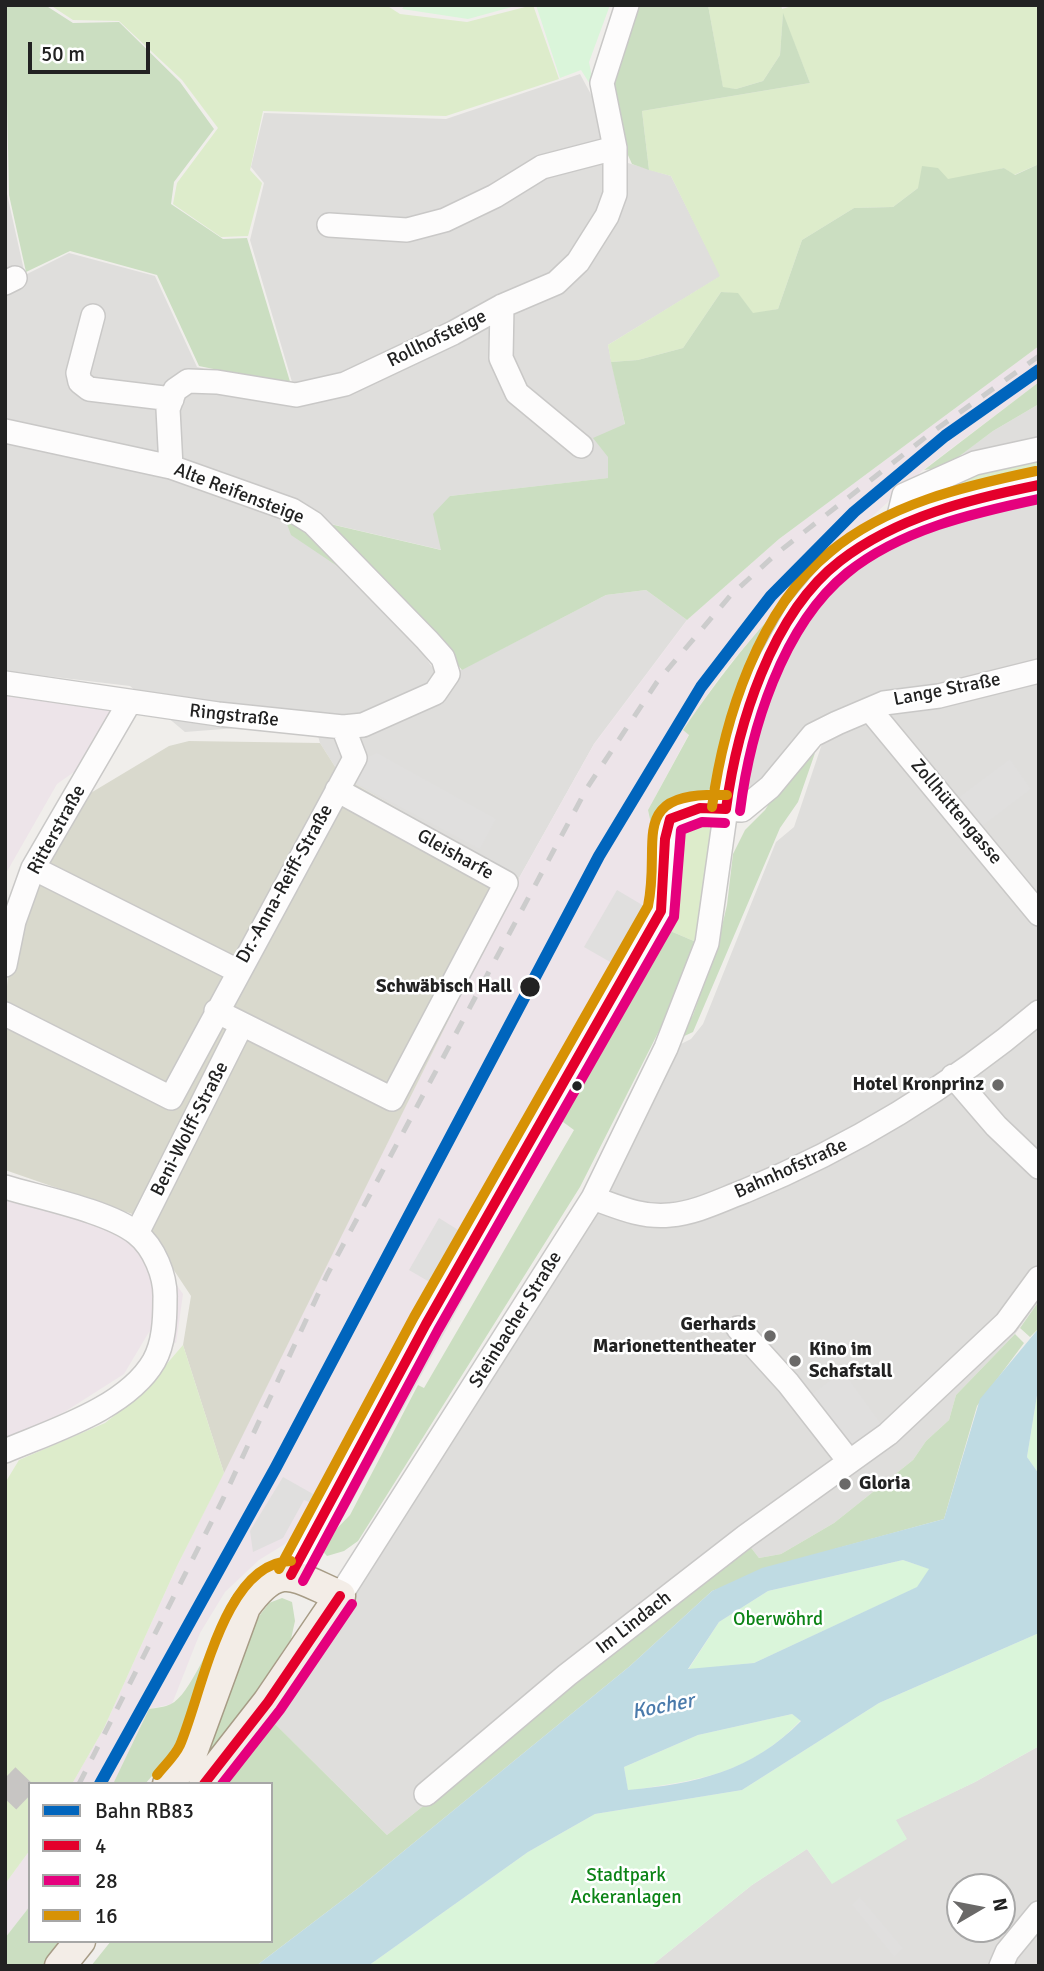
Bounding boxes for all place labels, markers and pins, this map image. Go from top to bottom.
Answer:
marker: Schwäbisch Hall [518,975,542,999]
place label: Schwäbisch Hall [376,976,512,998]
place label: Hotel Kronprinz [852,1074,984,1096]
marker: Hotel Kronprinz [990,1077,1006,1093]
unlabelled marker [570,1079,584,1093]
place label: Gerhards Marionettentheater [593,1314,756,1358]
marker: Gerhards Marionettentheater [762,1328,778,1344]
place label: Kino im Schafstall [809,1339,893,1383]
marker: Kino im Schafstall [787,1353,803,1369]
place label: Gloria [859,1473,910,1495]
marker: Gloria [837,1476,853,1492]

